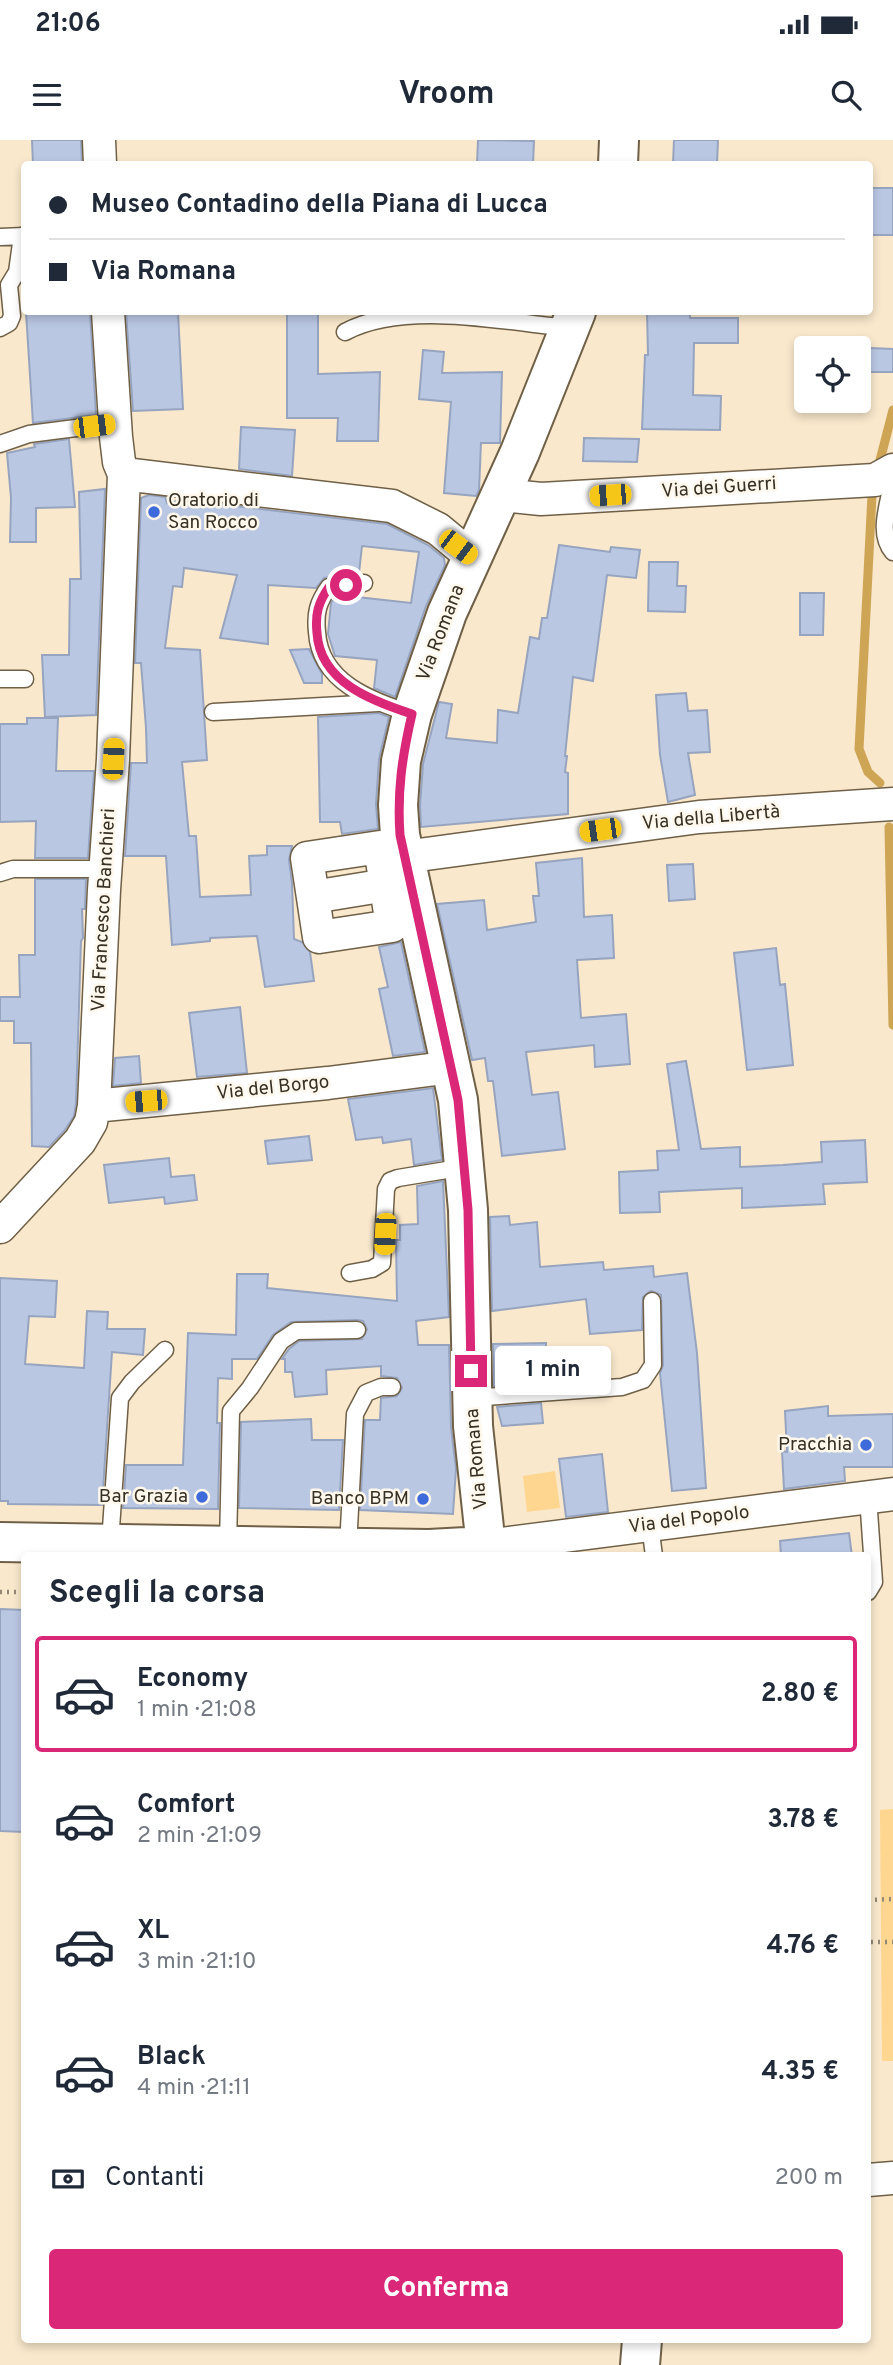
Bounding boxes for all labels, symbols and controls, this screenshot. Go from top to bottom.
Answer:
text: 21:06 [35,8,101,41]
text: Vroom [398,75,495,115]
icon: menu [28,76,66,114]
icon: search [827,76,865,114]
text: Museo Contadino della Piana di Lucca [91,189,548,222]
text: Via Romana [91,256,236,289]
map controls [794,336,871,413]
button: locate [794,336,871,413]
car [72,413,117,439]
street label: Via dei Guerri [661,472,777,504]
car [589,483,632,507]
place label: Oratorio di San Rocco [168,489,259,535]
marker: Oratorio di San Rocco [146,504,162,520]
car [435,526,482,568]
route start [330,569,362,601]
street label: Via Romana [412,581,470,685]
car [102,737,125,781]
street label: Via della Libertà [641,800,781,836]
street label: Via Francesco Banchieri [87,808,121,1012]
car [578,817,623,843]
street label: Via del Borgo [215,1070,331,1106]
car [125,1089,168,1113]
car [374,1212,397,1256]
callout: 1 min [496,1346,611,1396]
route end [455,1355,487,1387]
text: 1 min [525,1356,581,1385]
street label: Via Romana [461,1407,493,1511]
place label: Pracchia [778,1433,852,1457]
marker: Pracchia [858,1437,874,1453]
place label: Bar Grazia [99,1485,188,1509]
place label: Banco BPM [311,1487,409,1511]
marker: Bar Grazia [194,1489,210,1505]
marker: Banco BPM [415,1491,431,1507]
street label: Via del Popolo [627,1501,751,1539]
text: Scegli la corsa [49,1574,265,1614]
icon: car [53,1663,116,1726]
text: Economy [137,1663,248,1696]
text: 2.80 € [761,1678,839,1711]
text: 1 min · 21:08 [137,1696,257,1725]
icon: car [53,1789,116,1852]
text: Comfort [137,1789,235,1822]
text: 3.78 € [767,1804,839,1837]
text: 2 min · 21:09 [137,1822,262,1851]
icon: car [53,1915,116,1978]
text: XL [137,1915,169,1948]
text: 4.76 € [767,1930,839,1963]
text: 3 min · 21:10 [137,1948,257,1977]
icon: car [53,2041,116,2104]
text: Black [137,2041,206,2074]
text: 4.35 € [762,2056,839,2089]
text: 4 min · 21:11 [137,2074,251,2103]
icon: cash [49,2160,87,2198]
text: Contanti [105,2162,204,2195]
text: 200 m [775,2164,843,2193]
button: Conferma [49,2249,843,2329]

